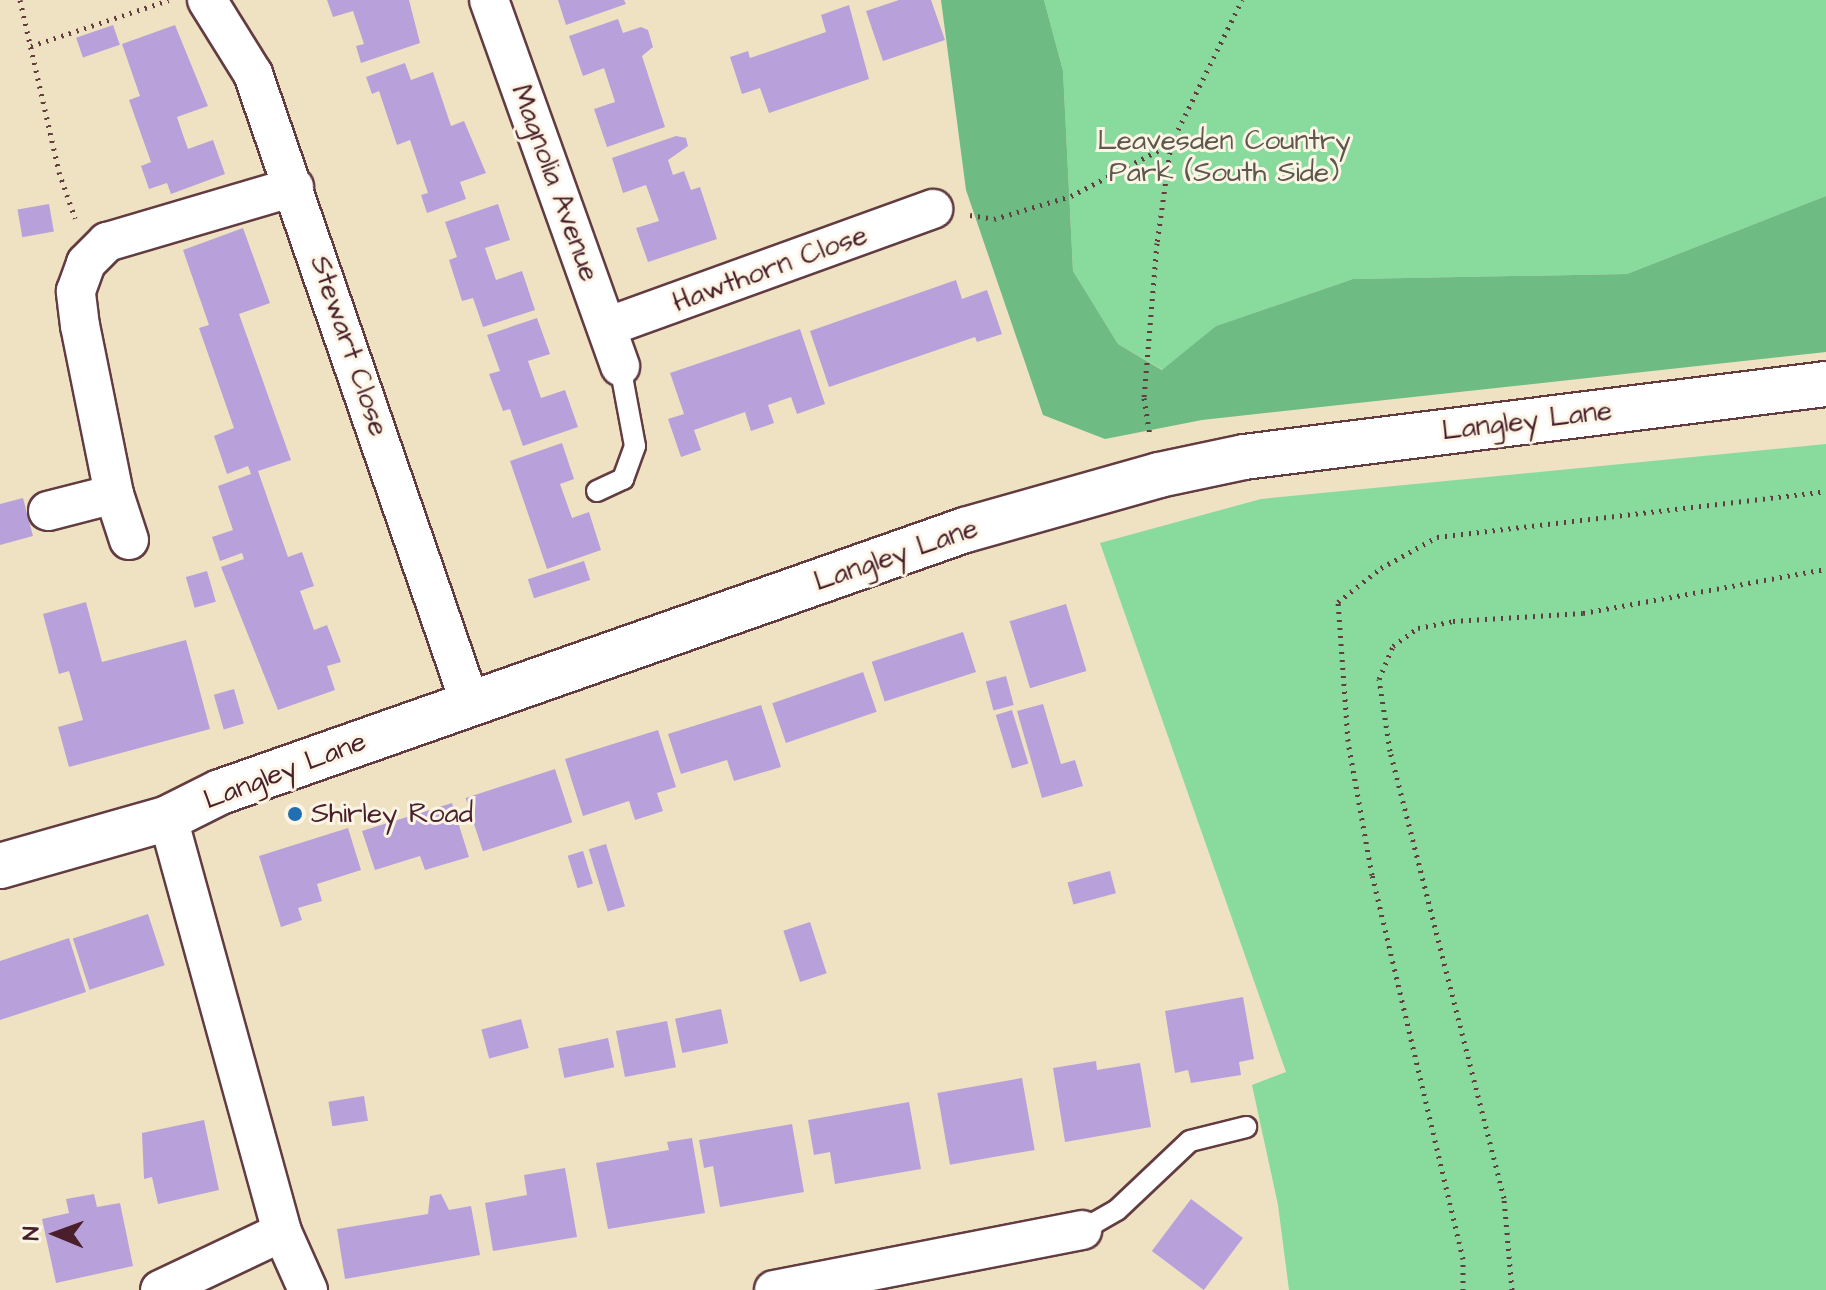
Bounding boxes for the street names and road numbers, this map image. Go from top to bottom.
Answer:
street label: Magnolia Avenue [504,80,606,286]
street label: Hawthorn Close [668,218,872,320]
street label: Stewart Close [302,251,396,441]
street label: Langley Lane [1440,394,1614,448]
street label: Langley Lane [810,511,982,599]
street label: Langley Lane [199,725,371,817]

